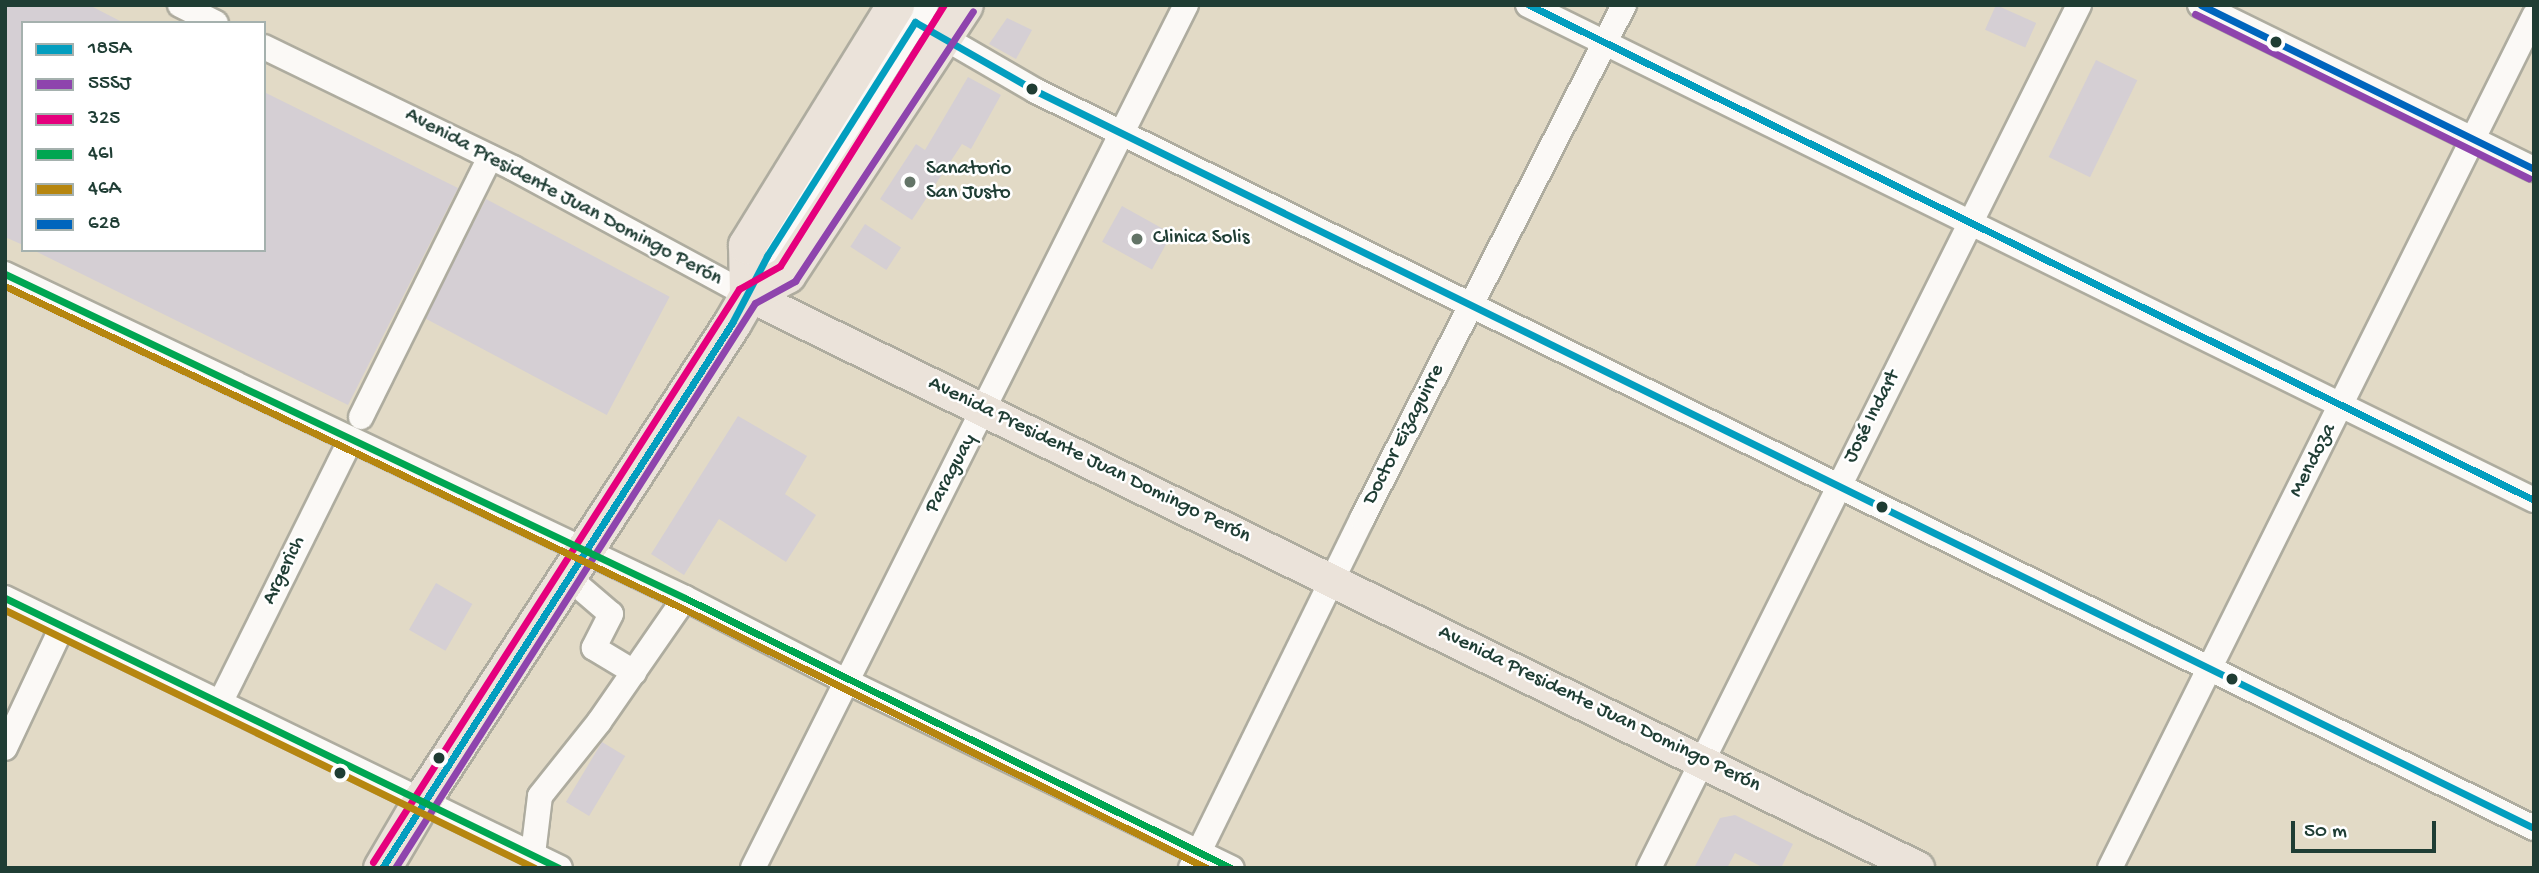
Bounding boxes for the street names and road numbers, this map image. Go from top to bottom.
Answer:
street label: Avenida Presidente Juan Domingo Perón [400,103,726,293]
street label: Doctor Eizaguirre [1359,361,1451,509]
street label: José Indart [1839,366,1907,468]
street label: Avenida Presidente Juan Domingo Perón [924,372,1254,550]
street label: Mendoza [2285,420,2343,502]
street label: Paraguay [921,430,983,518]
street label: Argerich [258,533,312,609]
street label: Avenida Presidente Juan Domingo Perón [1434,621,1764,799]

